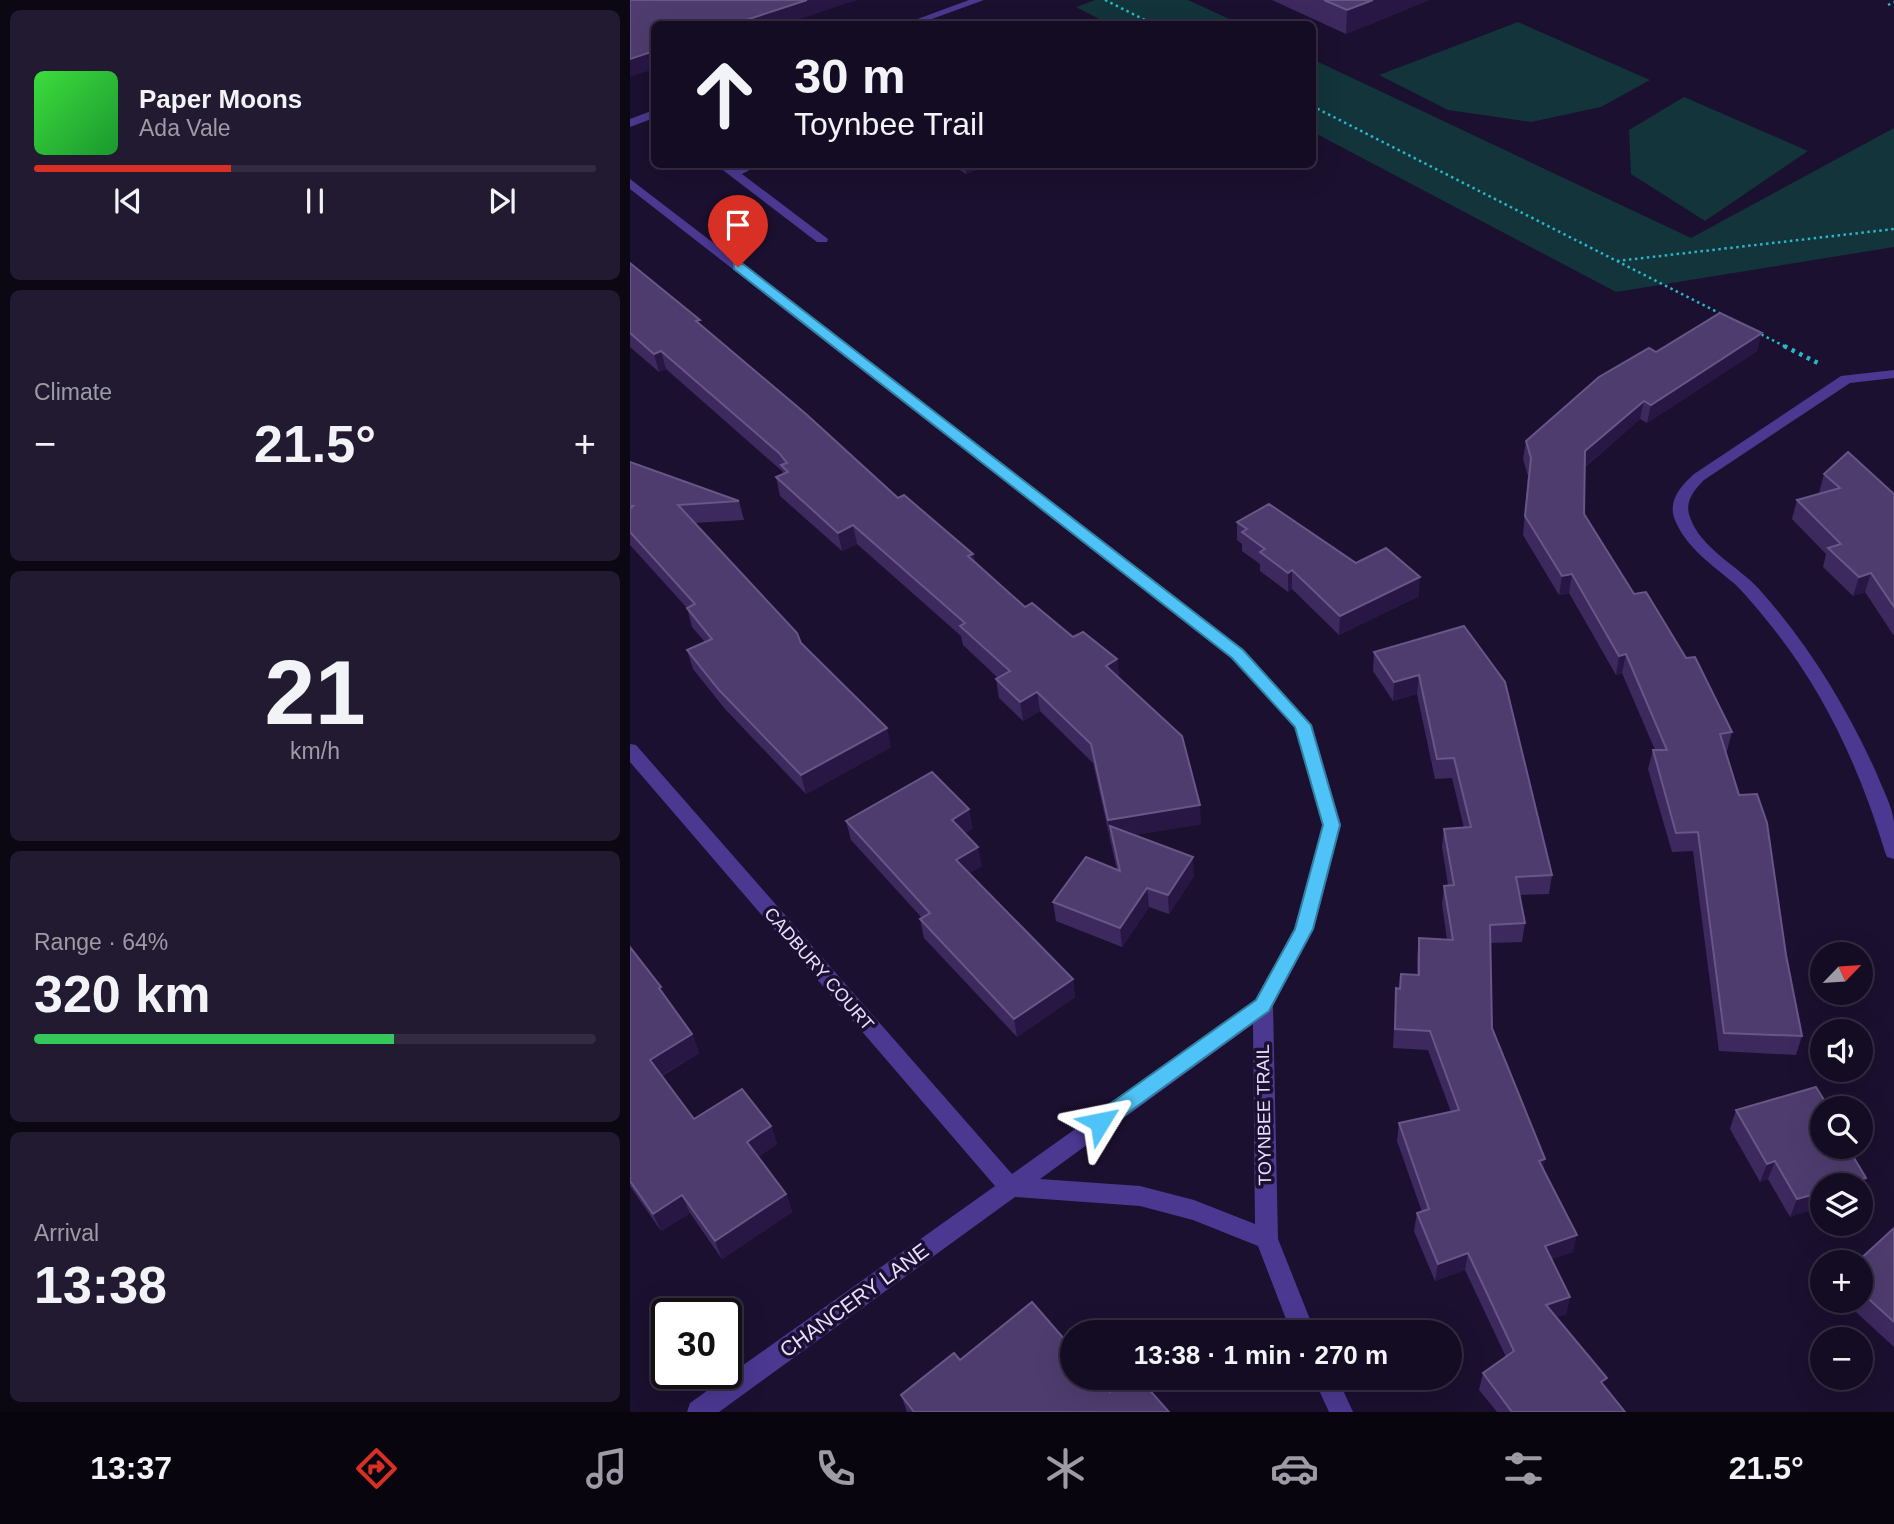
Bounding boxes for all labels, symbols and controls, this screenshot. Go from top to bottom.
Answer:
icon: ahead [679,49,770,140]
text: 30 m [794,49,906,103]
text: Paper Moons [139,84,302,114]
text: Toynbee Trail [794,106,984,142]
text: Ada Vale [139,115,231,141]
icon: previous [109,182,147,220]
icon: pause [296,182,334,220]
icon: next [483,182,521,220]
pin [708,195,768,267]
icon: arrive [719,206,757,244]
text: Climate [34,379,112,405]
text: 21.5° [254,415,376,473]
text: − [34,423,56,465]
text: + [574,423,596,465]
text: 21 [264,642,366,743]
text: km/h [290,738,340,764]
street label: CADBURY COURT [760,904,878,1034]
text: Range · 64% [34,929,168,955]
north arrow [1810,942,1872,1004]
map controls [1810,942,1873,1390]
text: 320 km [34,965,210,1023]
button: sound [1810,1019,1873,1082]
street label: TOYNBEE TRAIL [1253,1044,1275,1186]
position arrow [1063,1085,1137,1159]
button: search [1810,1096,1873,1159]
button: layers [1810,1173,1873,1236]
text: Arrival [34,1220,99,1246]
street label: CHANCERY LANE [775,1238,933,1362]
button: + [1810,1250,1873,1313]
text: 13:38 [34,1256,167,1314]
speed limit sign: 30 [651,1298,742,1389]
button: − [1810,1327,1873,1390]
text: 13:38 · 1 min · 270 m [1134,1340,1388,1370]
icon: directions [352,1444,401,1493]
icon: music [582,1444,631,1493]
icon: phone [811,1444,860,1493]
icon: climate [1041,1444,1090,1493]
icon: car [1270,1444,1319,1493]
icon: filters [1499,1444,1548,1493]
text: 13:37 [90,1450,172,1486]
text: 21.5° [1729,1450,1804,1486]

